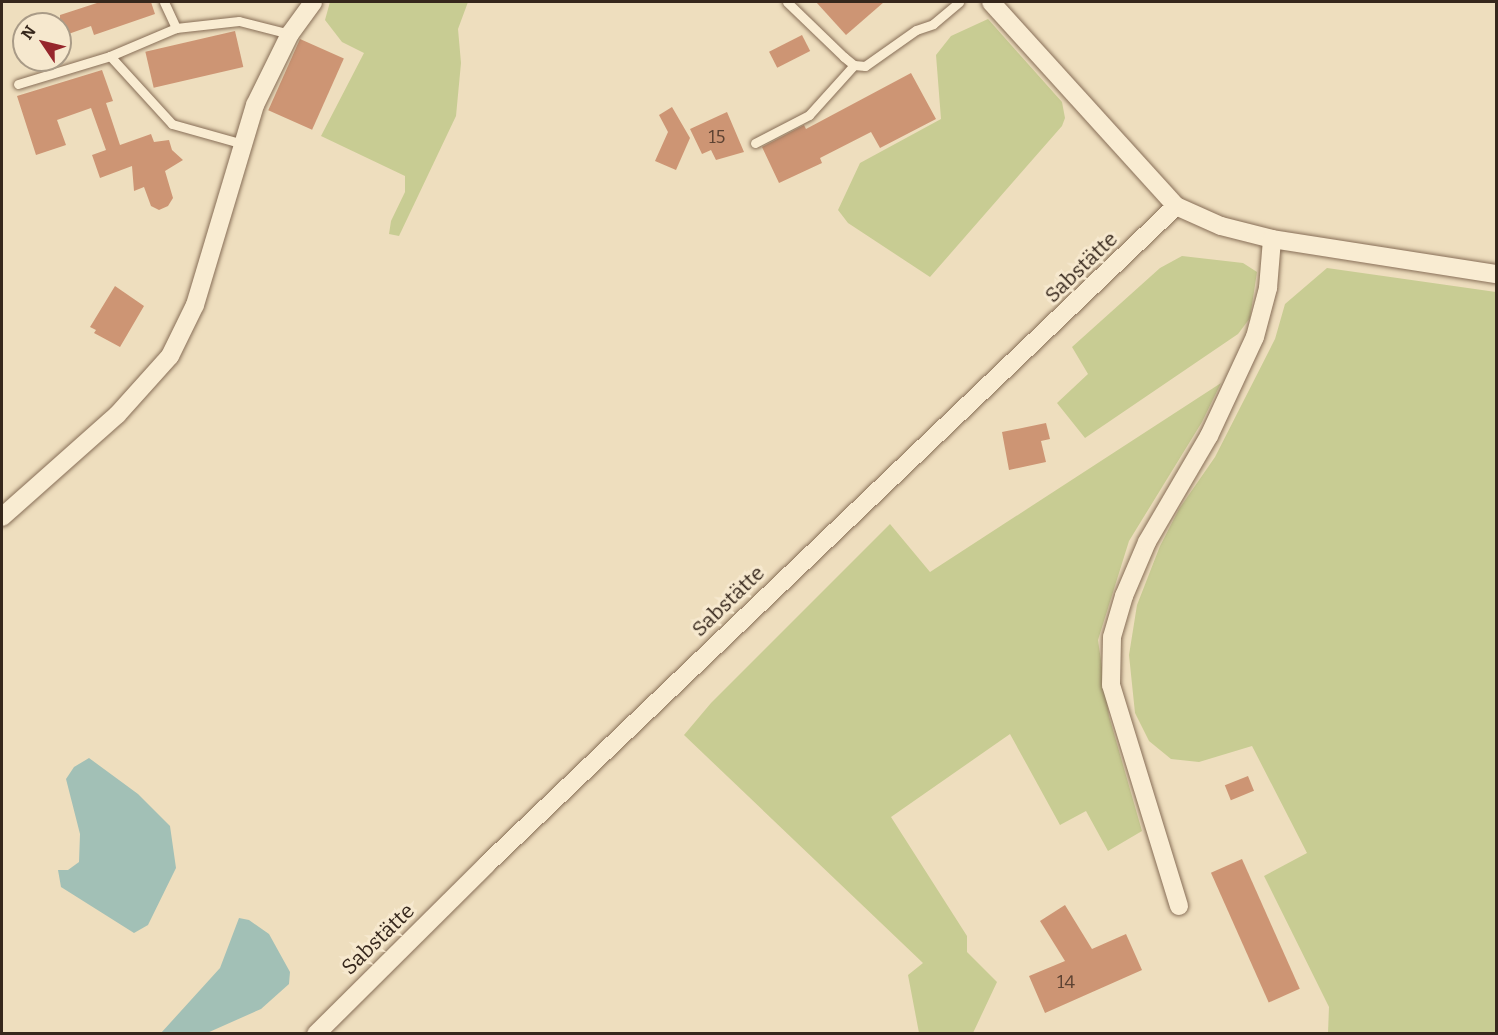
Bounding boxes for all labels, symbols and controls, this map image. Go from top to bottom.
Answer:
north arrow [12,12,72,72]
text: N [17,22,40,43]
house number: 15 [709,126,725,148]
street label: Sabstätte [1039,226,1123,308]
street label: Sabstätte [686,560,770,642]
street label: Sabstätte [336,898,420,980]
house number: 14 [1057,971,1075,993]

